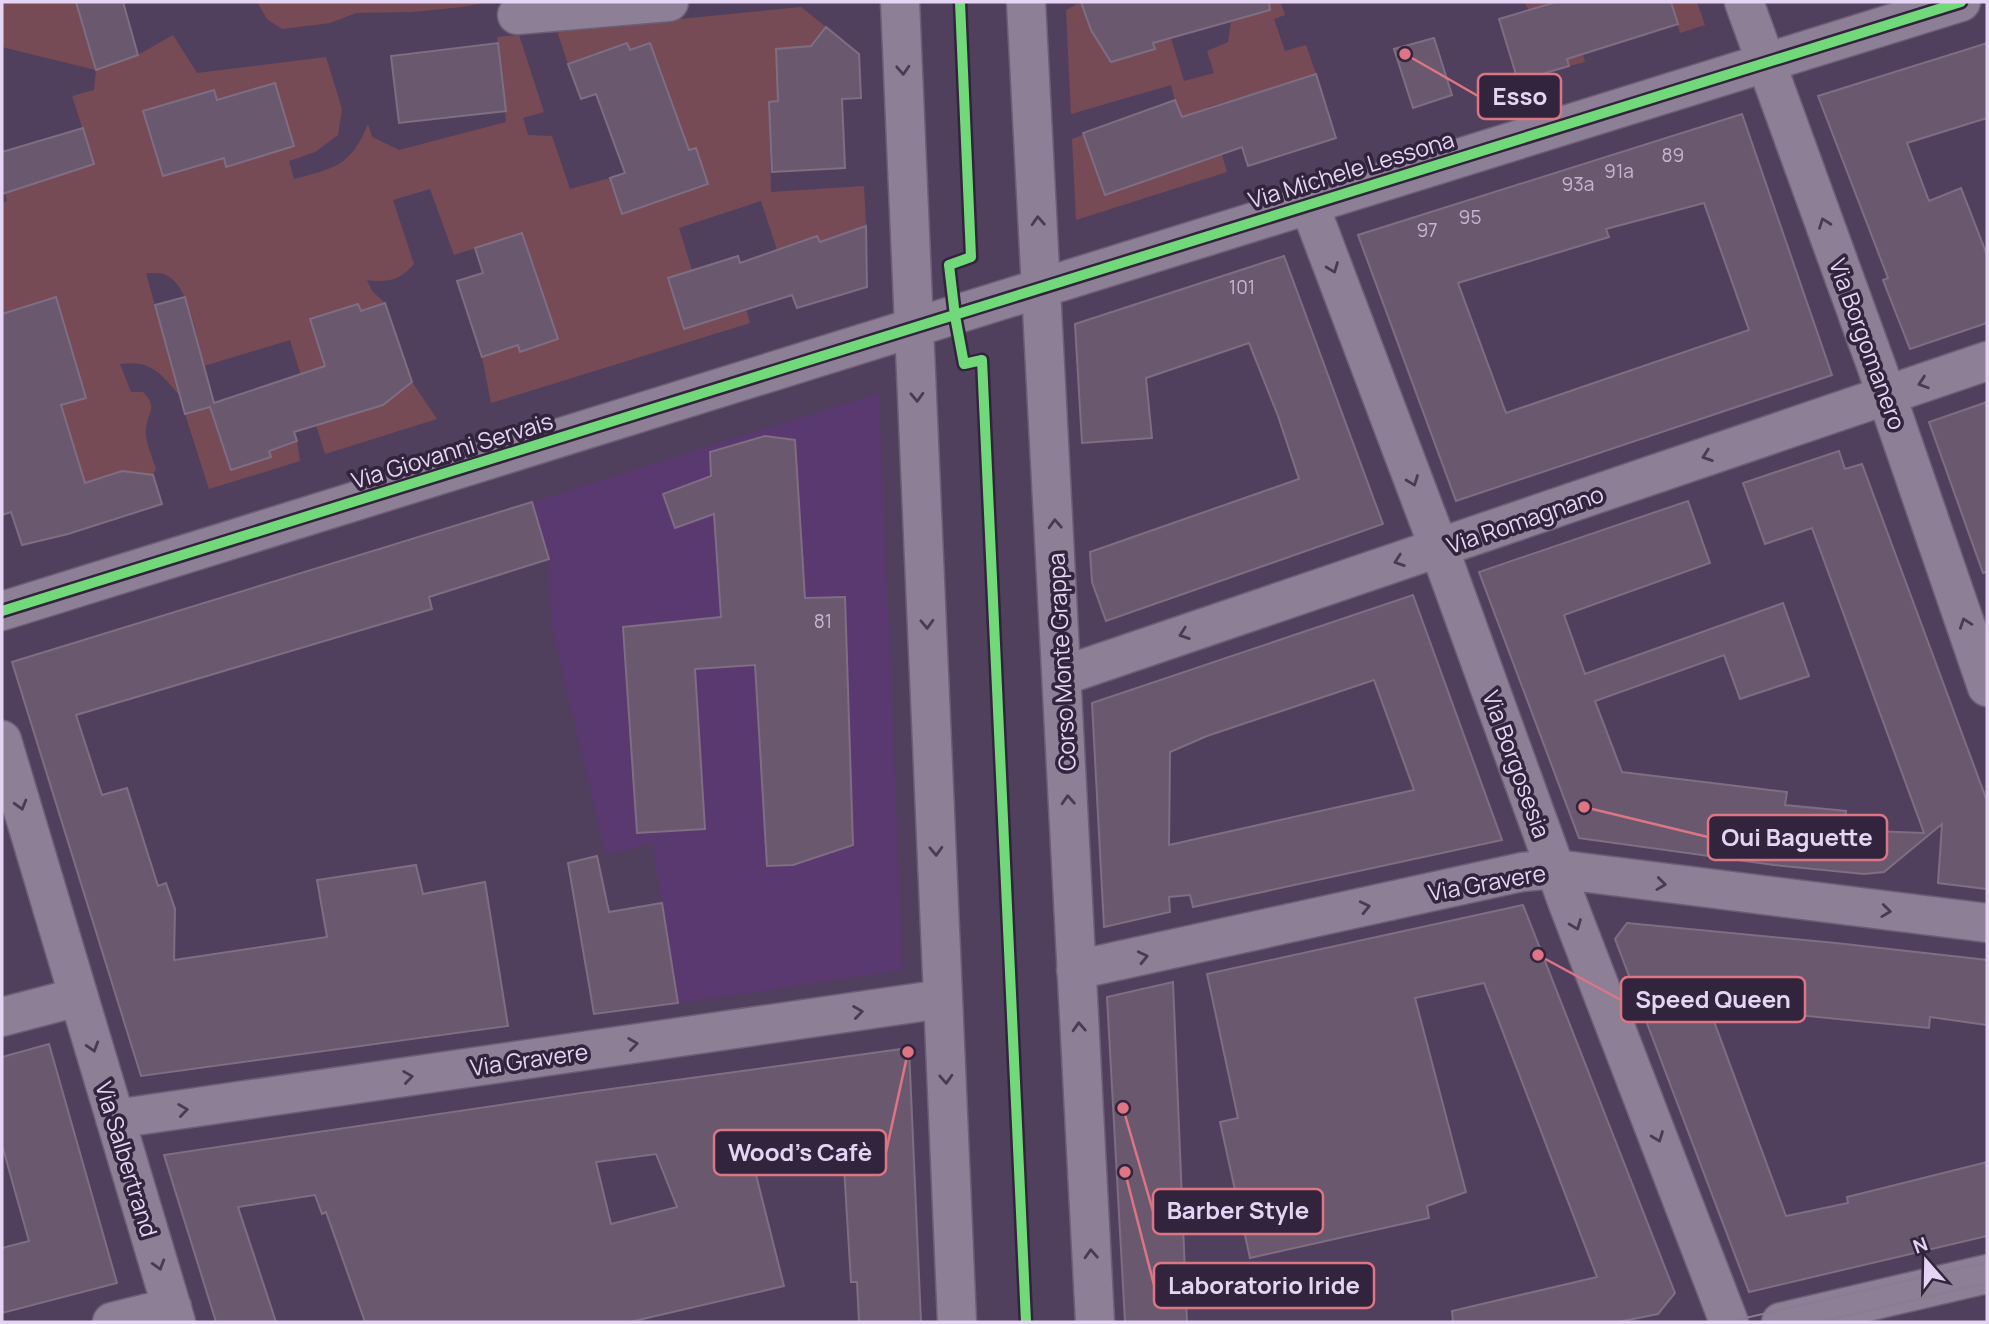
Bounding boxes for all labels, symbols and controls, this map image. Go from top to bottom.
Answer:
one-way arrow [896,65,911,76]
callout: Esso [1478,74,1561,119]
text: Esso [1493,79,1547,112]
street label: Via Michele Lessona [1244,122,1458,216]
house number: 89 [1662,142,1684,168]
house number: 91a [1604,158,1634,184]
house number: 93a [1562,171,1594,197]
house number: 95 [1459,204,1481,230]
one-way arrow [1030,215,1045,226]
house number: 97 [1416,217,1438,243]
one-way arrow [1818,218,1832,230]
street label: Via Borgomanero [1822,254,1914,434]
one-way arrow [1324,262,1338,274]
house number: 101 [1229,274,1255,300]
one-way arrow [1917,375,1929,389]
one-way arrow [910,392,925,403]
street label: Via Giovanni Servais [347,404,557,496]
one-way arrow [1702,448,1714,462]
one-way arrow [1405,475,1419,487]
street label: Via Romagnano [1442,477,1608,561]
one-way arrow [1047,518,1062,529]
street label: Corso Monte Grappa [1039,552,1083,772]
one-way arrow [1393,553,1406,567]
house number: 81 [814,608,832,634]
one-way arrow [1959,617,1973,629]
one-way arrow [919,619,934,630]
one-way arrow [1178,626,1190,640]
street label: Via Borgosesia [1476,686,1558,842]
one-way arrow [1060,794,1075,805]
one-way arrow [13,799,28,811]
callout: Oui Baguette [1708,815,1887,860]
text: Oui Baguette [1721,820,1873,853]
one-way arrow [929,846,944,857]
street label: Via Gravere [1426,856,1548,908]
one-way arrow [1655,876,1666,891]
one-way arrow [1358,901,1370,915]
one-way arrow [1881,903,1892,918]
one-way arrow [1568,918,1582,930]
one-way arrow [1136,950,1148,965]
callout: Speed Queen [1621,977,1805,1022]
text: Speed Queen [1635,982,1791,1015]
one-way arrow [852,1004,864,1019]
one-way arrow [1071,1021,1086,1032]
street label: Via Gravere [468,1035,590,1083]
one-way arrow [627,1037,639,1052]
one-way arrow [85,1040,99,1053]
one-way arrow [402,1070,414,1085]
one-way arrow [938,1073,953,1084]
street label: Via Salbertrand [88,1077,166,1241]
one-way arrow [177,1102,189,1117]
callout: Wood's Cafè [714,1130,886,1175]
one-way arrow [1650,1130,1664,1142]
text: Wood's Cafè [728,1135,872,1168]
callout: Barber Style [1153,1189,1323,1234]
text: Barber Style [1167,1193,1309,1226]
north arrow [1891,1226,1961,1296]
text: N [1909,1230,1931,1260]
one-way arrow [1084,1248,1099,1259]
one-way arrow [151,1258,166,1270]
callout: Laboratorio Iride [1154,1263,1374,1308]
text: Laboratorio Iride [1168,1268,1360,1301]

